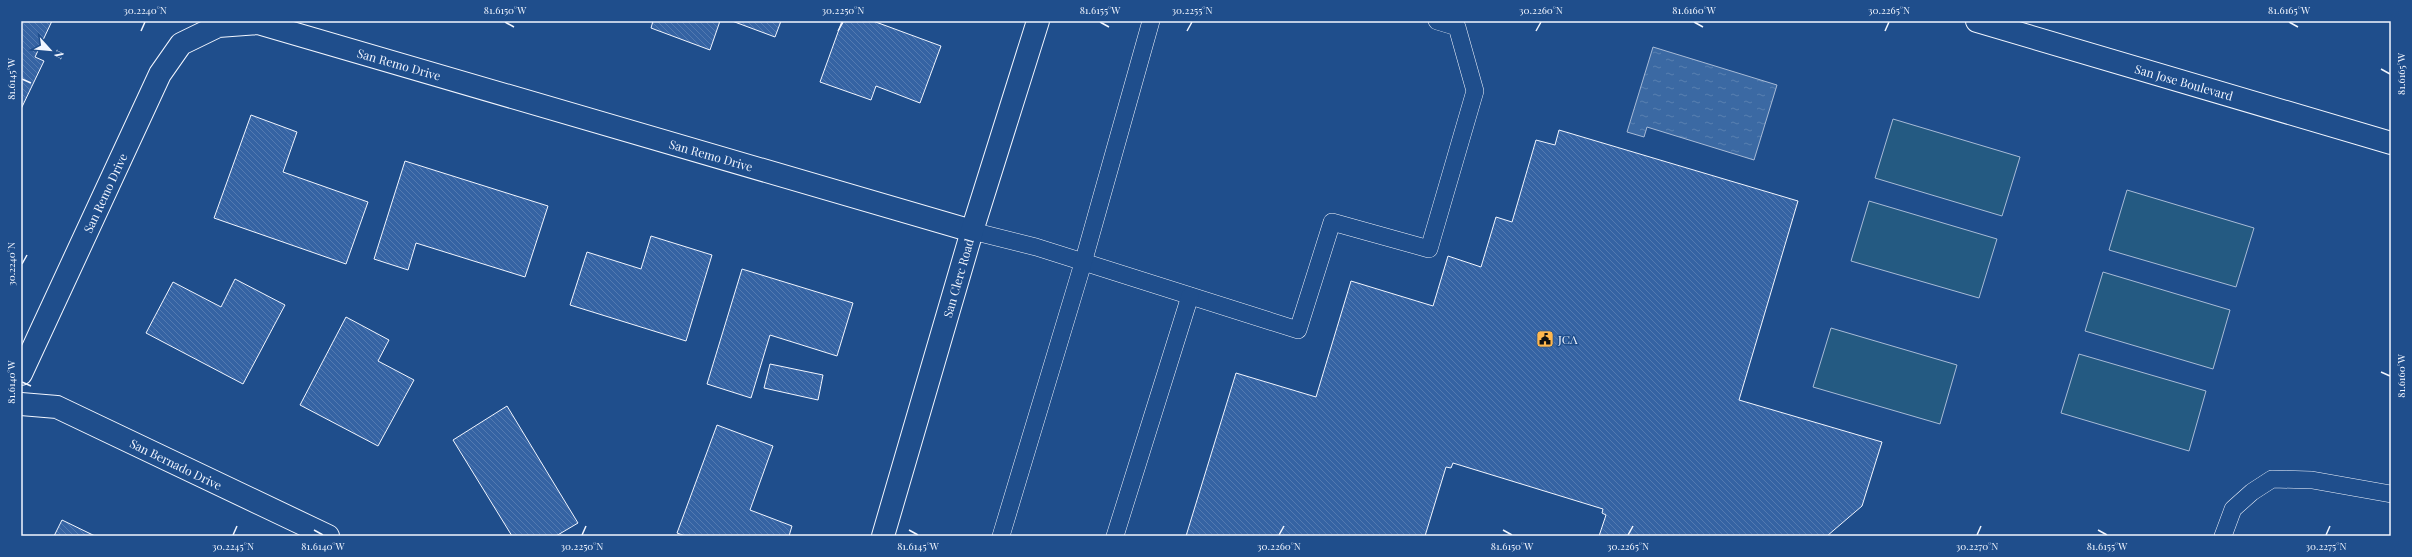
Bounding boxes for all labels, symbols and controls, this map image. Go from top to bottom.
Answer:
text: 30.2240°N [123,3,167,17]
text: 81.6150°W [484,3,527,17]
text: 30.2250°N [822,3,864,17]
text: 81.6155°W [1080,3,1121,17]
text: 30.2255°N [1171,3,1213,17]
text: 30.2260°N [1519,3,1563,17]
text: 81.6160°W [1672,3,1717,17]
text: 30.2265°N [1868,3,1910,17]
text: 81.6165°W [2268,3,2311,17]
north arrow [30,30,70,70]
street label: San Remo Drive [355,44,443,84]
text: N [51,48,68,62]
text: 81.6165°W [2394,52,2408,95]
text: 81.6145°W [4,57,18,100]
street label: San Jose Boulevard [2133,60,2235,104]
street label: San Remo Drive [667,135,755,175]
street label: San Remo Drive [80,151,130,235]
street label: San Clerc Road [939,237,977,319]
text: 30.2240°N [4,242,18,286]
public building icon: JCA [1535,329,1555,349]
place label: JCA [1557,331,1578,347]
text: 81.6160°W [2394,353,2408,398]
text: 81.6140°W [4,359,18,404]
street label: San Bernado Drive [127,435,225,493]
text: 30.2245°N [212,539,254,553]
text: 81.6140°W [301,539,346,553]
text: 30.2250°N [561,539,603,553]
text: 81.6145°W [897,539,940,553]
text: 30.2260°N [1257,539,1301,553]
text: 81.6150°W [1491,539,1534,553]
text: 30.2265°N [1607,539,1649,553]
text: 30.2270°N [1956,539,1998,553]
text: 81.6155°W [2087,539,2128,553]
text: 30.2275°N [2305,539,2347,553]

